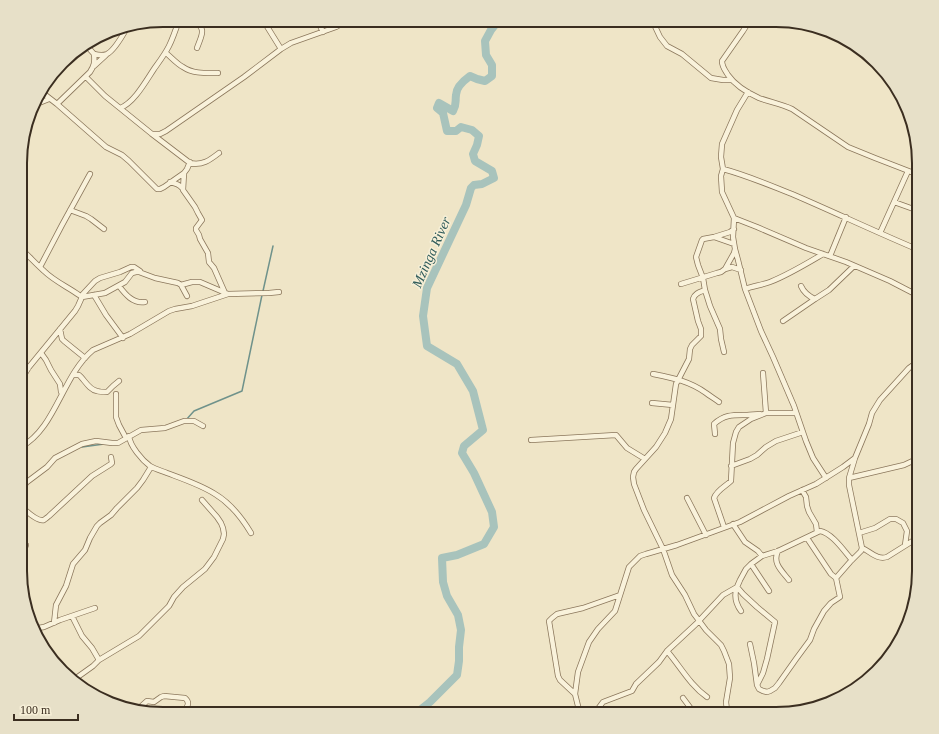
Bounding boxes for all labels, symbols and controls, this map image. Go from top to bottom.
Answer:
water label: Mzinga River [409,214,454,291]
scale bar [14,696,78,722]
text: 100 m [20,703,51,717]

